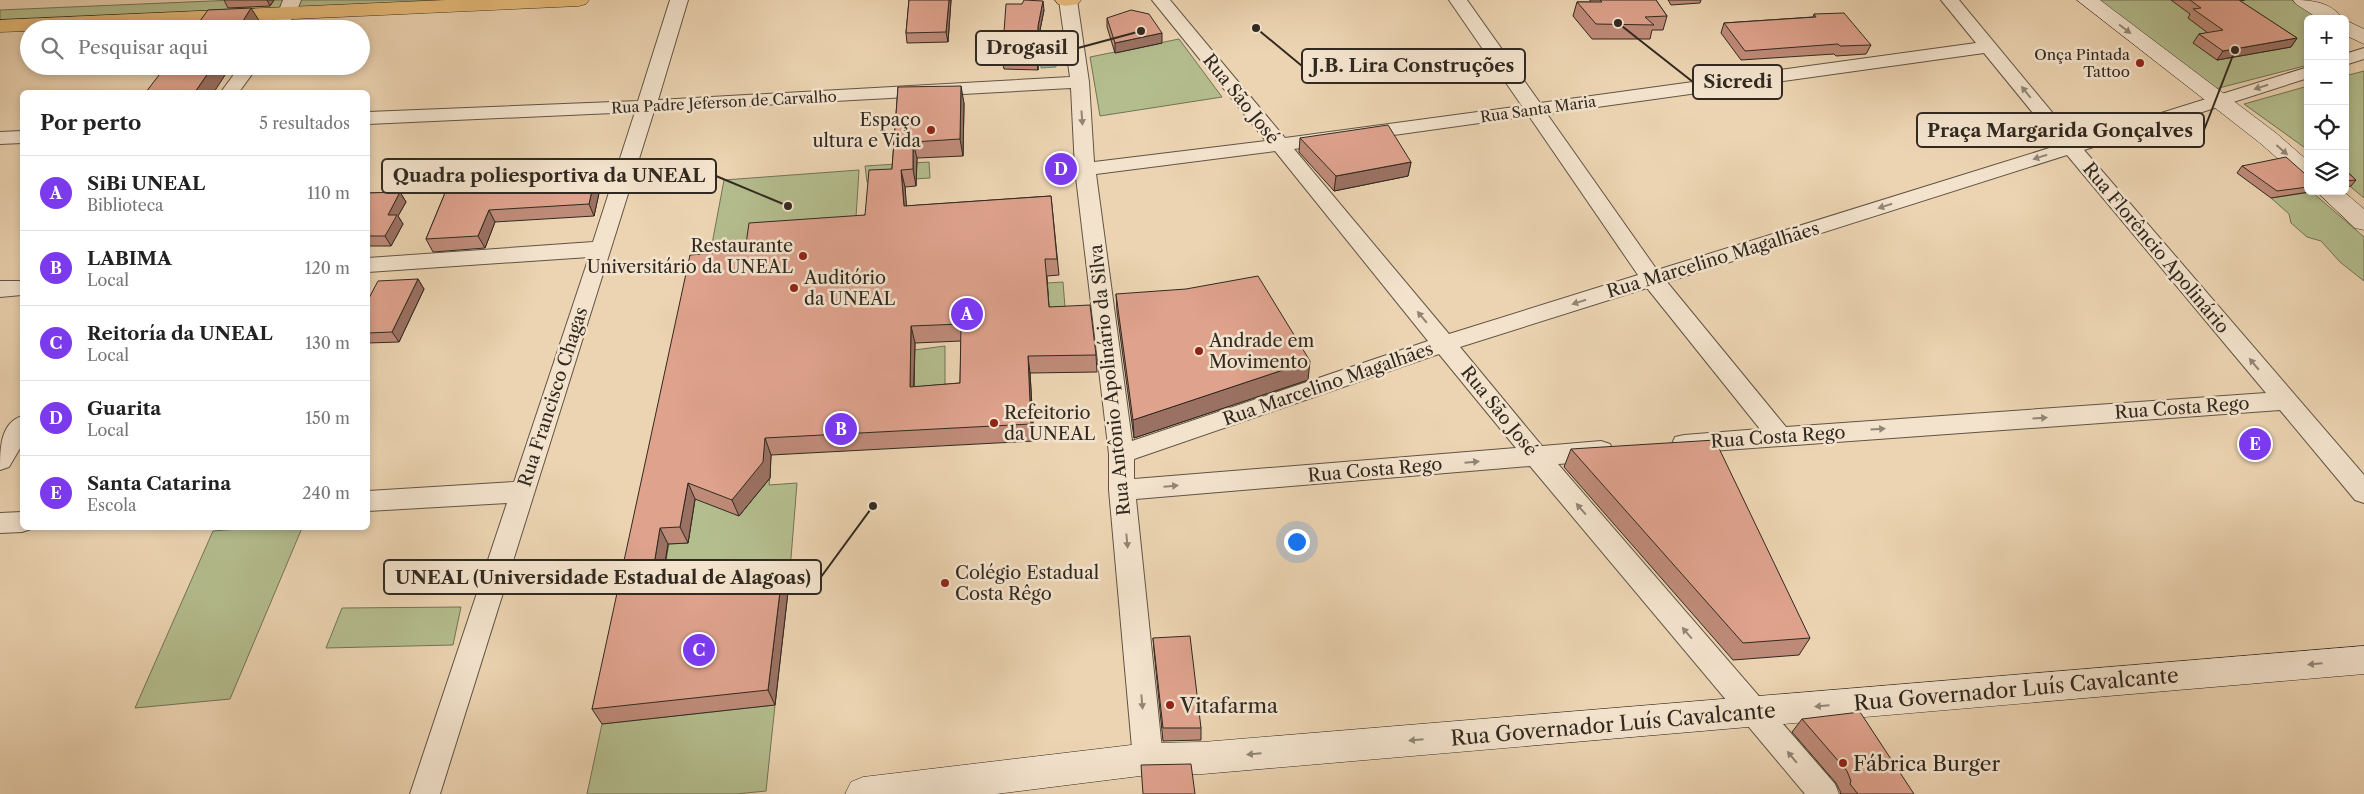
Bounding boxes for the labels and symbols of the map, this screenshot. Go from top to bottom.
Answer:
one-way arrow [2118,24,2131,35]
callout: Drogasil [976,31,1078,65]
text: Drogasil [986,36,1068,59]
place label: Onça Pintada Tattoo [2034,45,2130,81]
callout: J.B. Lira Construções [1302,49,1525,83]
street label: Rua São José [1198,50,1284,148]
text: J.B. Lira Construções [1309,54,1515,77]
marker: Onça Pintada Tattoo [2134,57,2146,69]
callout: Sicredi [1693,65,1782,99]
text: Sicredi [1703,70,1773,93]
one-way arrow [2254,84,2269,91]
one-way arrow [2020,85,2031,98]
street label: Rua Padre Jeferson de Carvalho [611,87,837,117]
street label: Rua Santa Maria [1479,91,1597,127]
place label: Espaço ultura e Vida [812,109,921,152]
one-way arrow [1079,111,1087,127]
callout: Praça Margarida Gonçalves [1917,113,2204,147]
text: Praça Margarida Gonçalves [1927,119,2193,142]
marker: Espaço ultura e Vida [925,124,937,136]
one-way arrow [2275,144,2287,156]
pin: D [1045,150,1077,188]
one-way arrow [2032,154,2047,161]
street label: Rua Florêncio Apolinário [2078,158,2234,338]
callout: Quadra poliesportiva da UNEAL [382,159,716,193]
text: Quadra poliesportiva da UNEAL [393,164,705,187]
one-way arrow [1877,202,1892,210]
street label: Rua Marcelino Magalhães [1604,217,1822,303]
place label: Restaurante Universitário da UNEAL [587,235,793,278]
street label: Rua Antônio Apolinário da Silva [1085,243,1135,517]
marker: Restaurante Universitário da UNEAL [797,250,809,262]
place label: Auditório da UNEAL [803,267,896,310]
marker: Auditório da UNEAL [788,282,800,294]
pin: A [951,295,983,333]
one-way arrow [1572,298,1587,306]
street label: Rua Francisco Chagas [514,304,592,490]
one-way arrow [1416,311,1427,324]
place label: Andrade em Movimento [1208,330,1314,373]
street label: Rua Marcelino Magalhães [1220,338,1436,430]
marker: Andrade em Movimento [1193,345,1205,357]
one-way arrow [2248,358,2260,370]
street label: Rua São José [1456,362,1542,460]
street label: Rua Costa Rego [2114,392,2250,424]
place label: Refeitorio da UNEAL [1004,402,1096,445]
pin: B [825,410,857,448]
one-way arrow [2033,413,2049,421]
marker: Refeitorio da UNEAL [988,417,1000,429]
street label: Rua Costa Rego [1710,421,1846,453]
one-way arrow [1871,425,1887,433]
pin: E [2239,425,2271,463]
street label: Rua Costa Rego [1307,453,1443,487]
one-way arrow [1464,458,1480,466]
one-way arrow [1163,481,1179,489]
one-way arrow [1576,503,1587,516]
your location [1284,529,1310,555]
one-way arrow [1123,533,1131,549]
callout: UNEAL (Universidade Estadual de Alagoas) [384,560,821,594]
place label: Colégio Estadual Costa Rêgo [955,562,1099,605]
text: UNEAL (Universidade Estadual de Alagoas) [395,566,811,589]
marker: Colégio Estadual Costa Rêgo [939,577,951,589]
one-way arrow [1682,627,1693,639]
pin: C [683,631,715,669]
one-way arrow [2307,660,2323,668]
street label: Rua Governador Luís Cavalcante [1852,662,2180,716]
place label: Vitafarma [1179,693,1279,718]
one-way arrow [1139,695,1147,711]
street label: Rua Governador Luís Cavalcante [1449,697,1777,751]
marker: Vitafarma [1164,699,1176,711]
one-way arrow [1814,702,1830,710]
one-way arrow [1408,737,1424,745]
one-way arrow [1246,750,1262,758]
one-way arrow [1787,750,1798,763]
place label: Fábrica Burger [1853,751,2000,776]
marker: Fábrica Burger [1837,757,1849,769]

